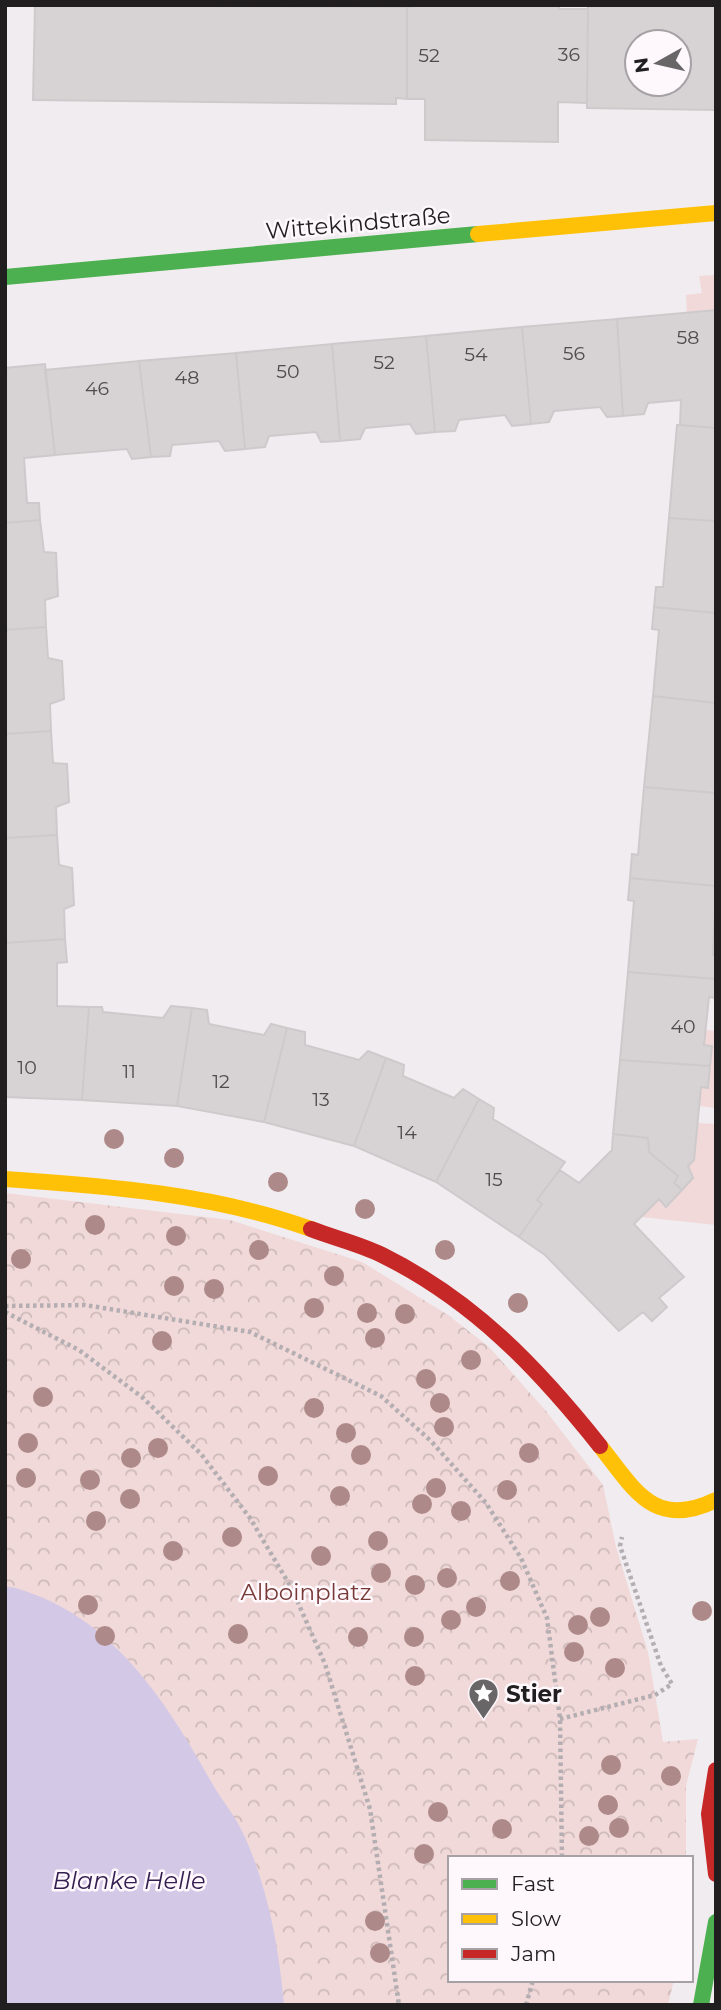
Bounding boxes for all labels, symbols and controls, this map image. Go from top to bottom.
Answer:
north arrow [623,28,693,98]
house number: 36 [558,43,580,66]
house number: 52 [418,44,440,67]
text: N [629,56,654,75]
street label: Wittekindstraße [264,201,452,245]
house number: 58 [677,326,699,349]
house number: 56 [563,342,585,365]
house number: 54 [464,343,488,366]
house number: 52 [373,351,395,374]
house number: 50 [276,360,300,383]
house number: 48 [175,366,199,389]
house number: 46 [85,377,109,400]
house number: 40 [670,1015,696,1038]
house number: 10 [17,1056,37,1079]
house number: 11 [122,1060,136,1083]
house number: 12 [212,1070,230,1093]
house number: 13 [312,1088,330,1111]
house number: 14 [397,1121,417,1144]
house number: 15 [485,1168,503,1191]
park label: Alboinplatz [241,1578,371,1606]
place icon: Stier [466,1677,500,1721]
place label: Stier [506,1680,562,1708]
legend [448,1856,693,1982]
water label: Blanke Helle [53,1866,206,1895]
text: Fast [511,1871,555,1896]
text: Slow [511,1906,561,1931]
text: Jam [510,1941,556,1966]

